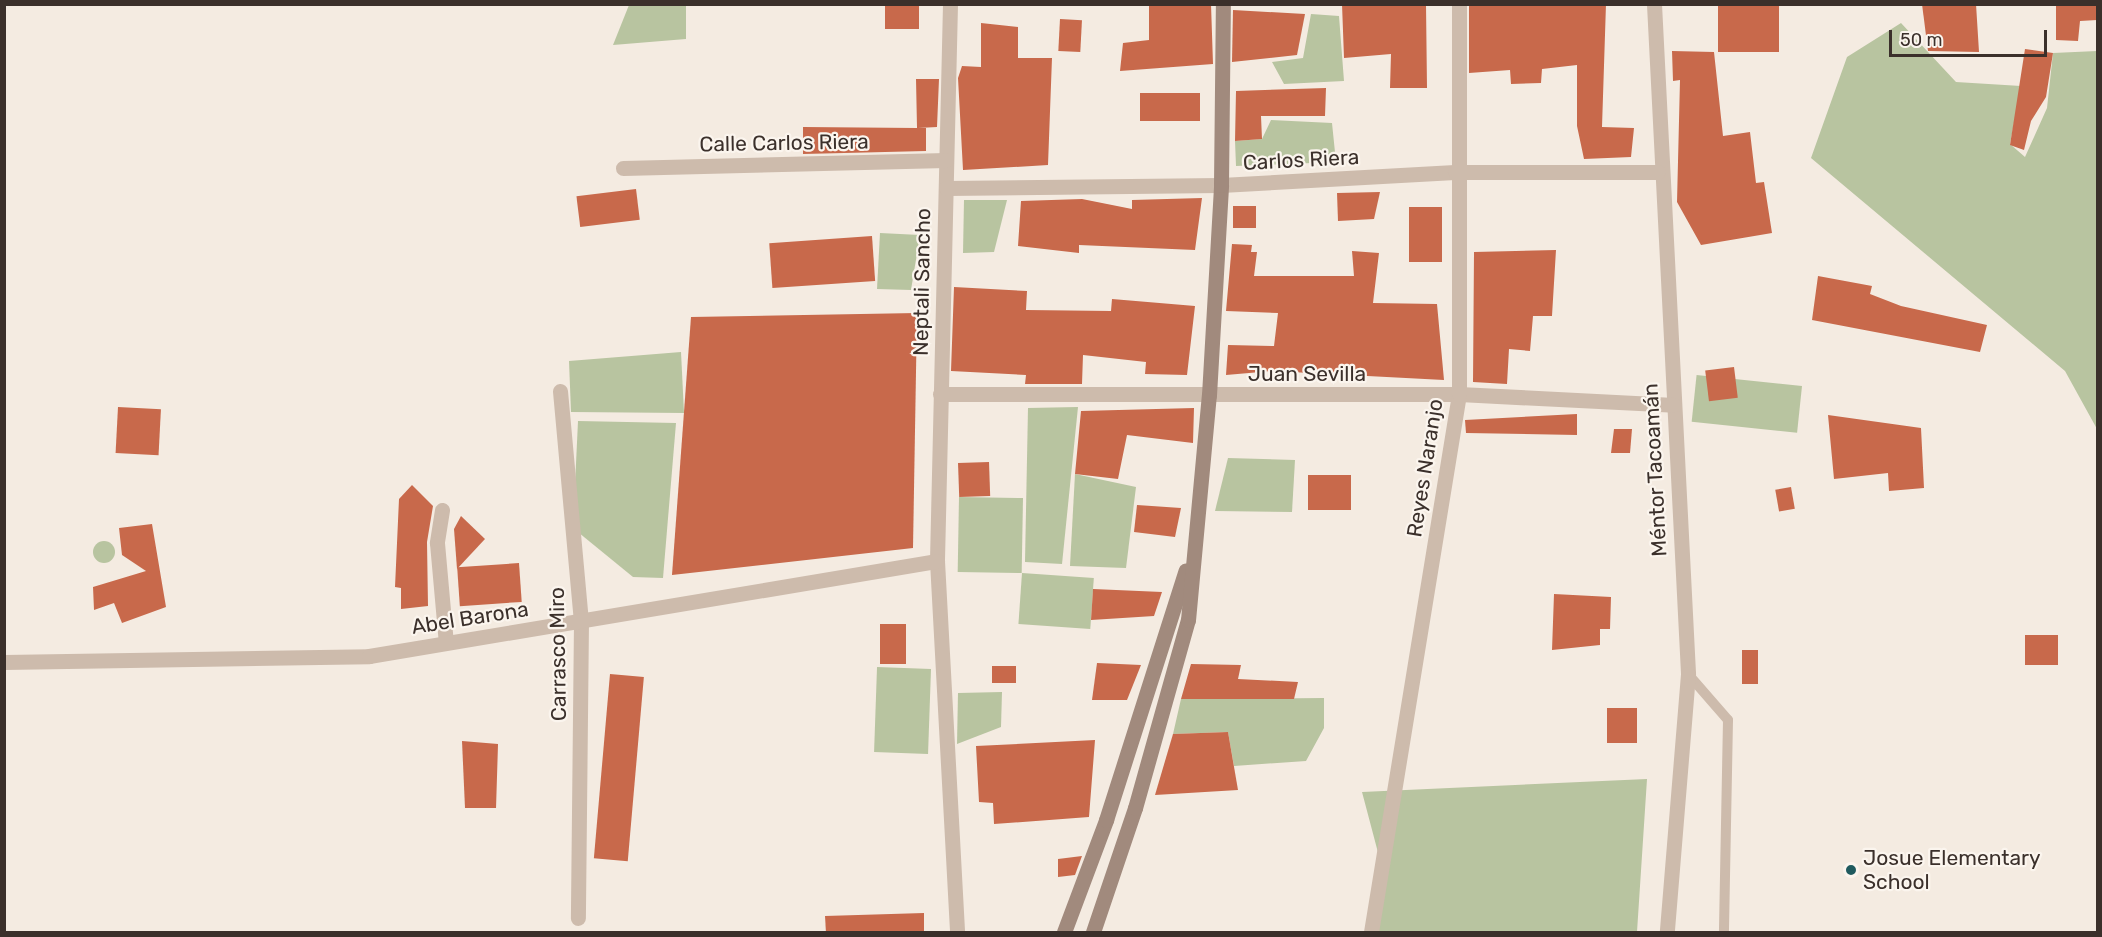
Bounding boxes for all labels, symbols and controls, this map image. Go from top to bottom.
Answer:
scale bar [1892,18,2050,56]
text: 50 m [1900,29,1943,51]
street label: Calle Carlos Riera [699,129,869,157]
street label: Carlos Riera [1242,144,1360,176]
street label: Neptali Sancho [908,208,936,356]
street label: Juan Sevilla [1248,361,1366,387]
street label: Méntor Tacoamán [1638,382,1672,558]
street label: Reyes Naranjo [1402,397,1448,539]
street label: Carrasco Miro [544,587,572,721]
street label: Abel Barona [410,596,530,640]
place label: Josue Elementary School [1863,845,2041,895]
marker: Josue Elementary School [1844,863,1858,877]

